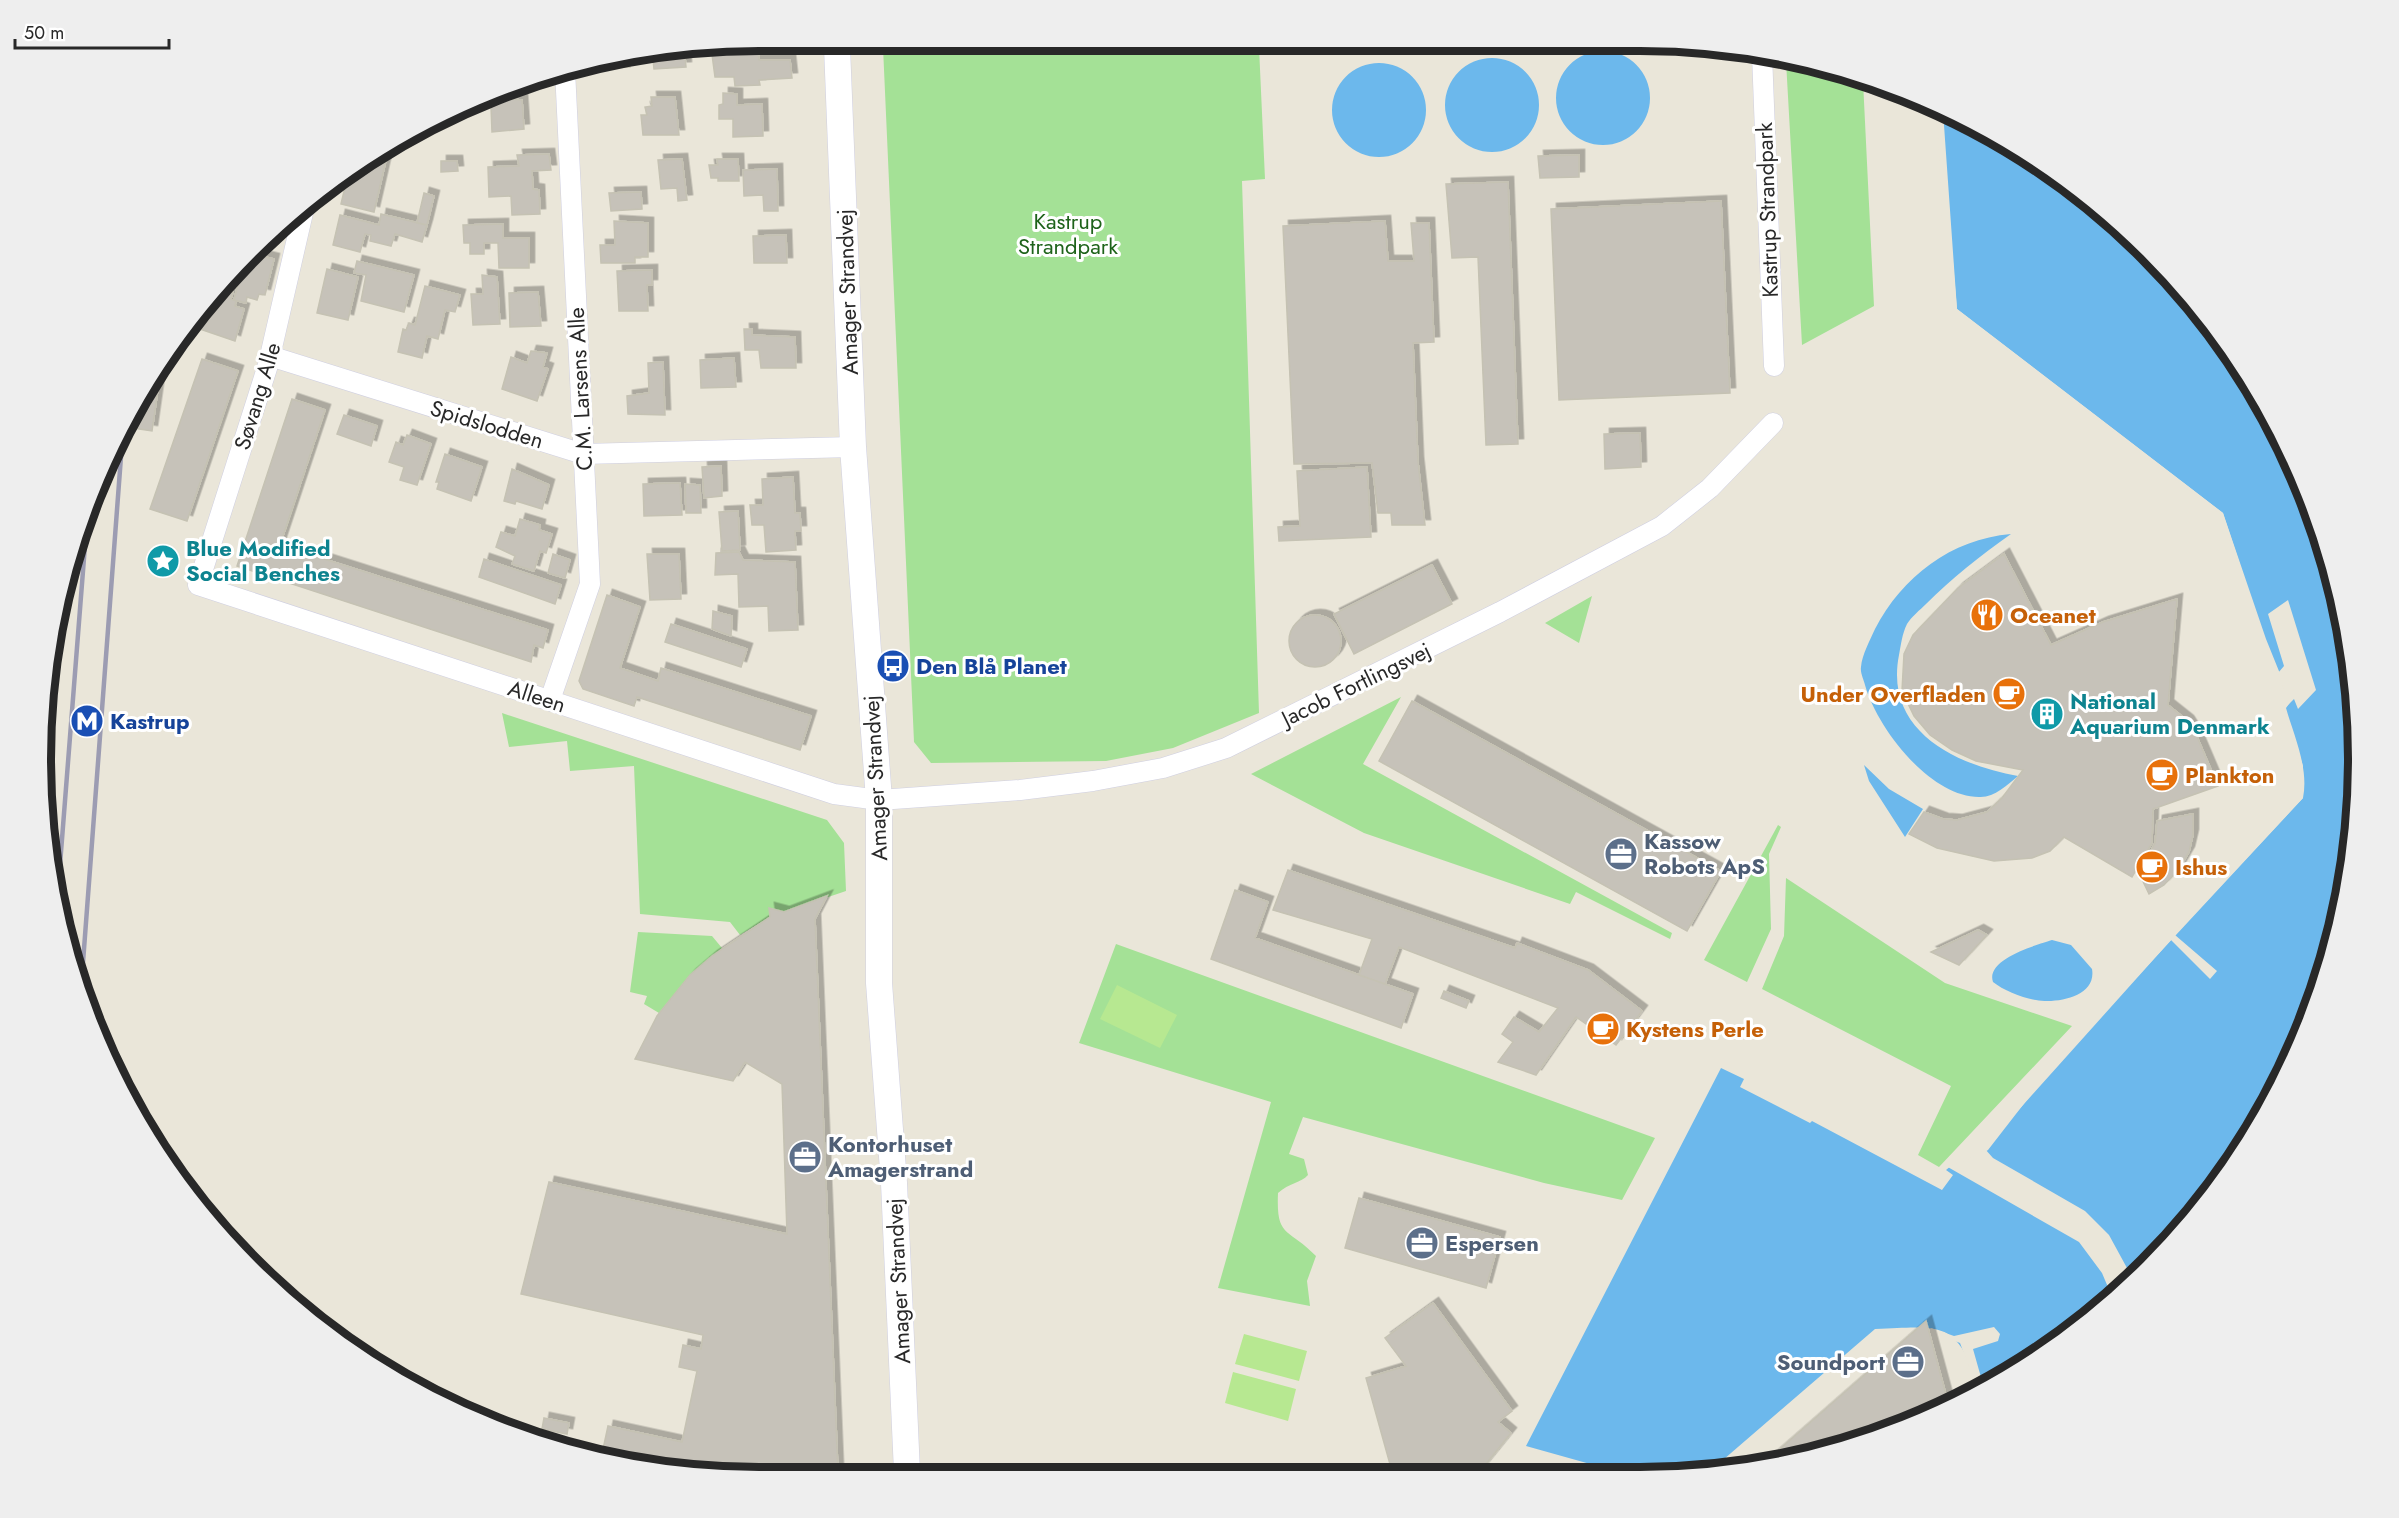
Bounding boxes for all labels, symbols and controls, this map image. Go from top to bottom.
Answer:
scale bar [15,12,170,50]
text: 50 m [24,20,64,46]
street label: Kastrup Strandpark [1748,122,1786,298]
park label: Kastrup Strandpark [1018,205,1118,262]
street label: Amager Strandvej [828,208,866,376]
street label: C.M. Larsens Alle [560,306,600,472]
street label: Søvang Alle [226,338,288,454]
street label: Spidslodden [426,392,548,456]
place label: Blue Modified Social Benches [186,532,340,589]
place icon: Blue Modified Social Benches [145,543,181,579]
restaurant icon: Oceanet [1969,597,2005,633]
place label: Oceanet [2010,599,2096,631]
street label: Jacob Fortlingsvej [1273,634,1436,735]
bus stop icon: Den Blå Planet [875,648,911,684]
place label: Den Blå Planet [916,650,1067,682]
street label: Alleen [504,672,570,720]
cafe icon: Under Overfladen [1991,676,2027,712]
place label: Under Overfladen [1801,678,1986,710]
place label: National Aquarium Denmark [2069,685,2270,742]
street label: Amager Strandvej [855,694,895,862]
building icon: National Aquarium Denmark [2029,696,2065,732]
metro station icon: Kastrup [69,703,105,739]
place label: Kastrup [110,705,190,737]
cafe icon: Plankton [2144,757,2180,793]
place label: Plankton [2185,759,2274,791]
place label: Kassow Robots ApS [1644,825,1765,882]
office icon: Kassow Robots ApS [1603,836,1639,872]
cafe icon: Ishus [2134,849,2170,885]
place label: Ishus [2175,851,2227,883]
cafe icon: Kystens Perle [1585,1011,1621,1047]
place label: Kystens Perle [1626,1013,1764,1045]
place label: Kontorhuset Amagerstrand [827,1128,973,1185]
office icon: Kontorhuset Amagerstrand [787,1139,823,1175]
street label: Amager Strandvej [878,1197,918,1365]
office icon: Espersen [1404,1225,1440,1261]
place label: Espersen [1445,1227,1539,1259]
office icon: Soundport [1890,1344,1926,1380]
place label: Soundport [1777,1346,1885,1378]

